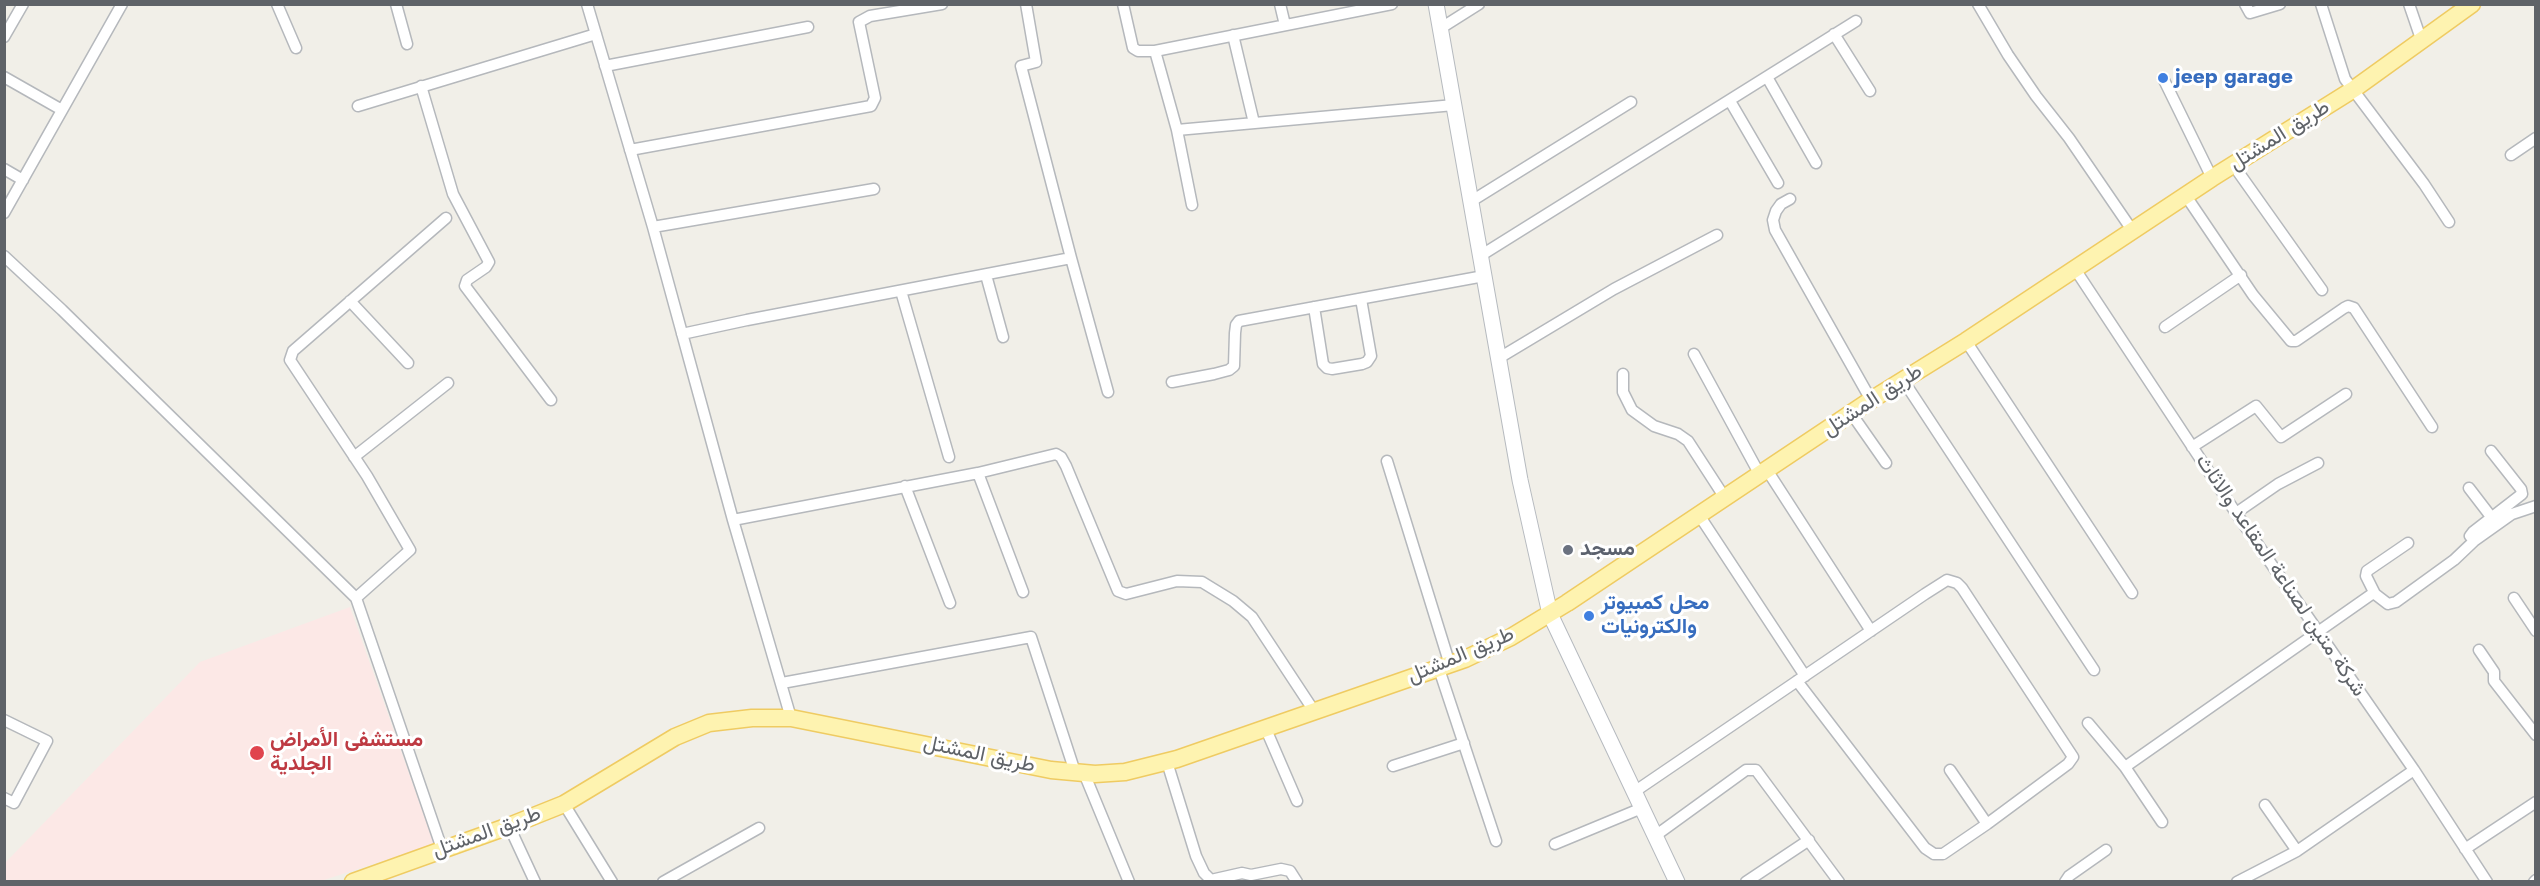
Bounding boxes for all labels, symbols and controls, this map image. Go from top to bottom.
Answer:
place label: jeep garage [2175,65,2293,91]
marker: jeep garage [2156,71,2170,85]
street label: طريق المشتل [2225,95,2335,177]
street label: طريق المشتل [1818,359,1928,443]
street label: شركة متين لصناعة المقاعد والاثاث [2189,450,2371,702]
place label: مسجد [1580,537,1635,563]
marker: مسجد [1561,543,1575,557]
place label: محل كمبيوتر والكترونيات [1601,591,1709,641]
marker: محل كمبيوتر والكترونيات [1582,609,1596,623]
street label: طريق المشتل [1404,622,1518,690]
place label: مستشفى الأمراض الجلدية [270,728,423,778]
street label: طريق المشتل [921,731,1037,779]
marker: مستشفى الأمراض الجلدية [248,744,266,762]
street label: طريق المشتل [429,802,545,864]

